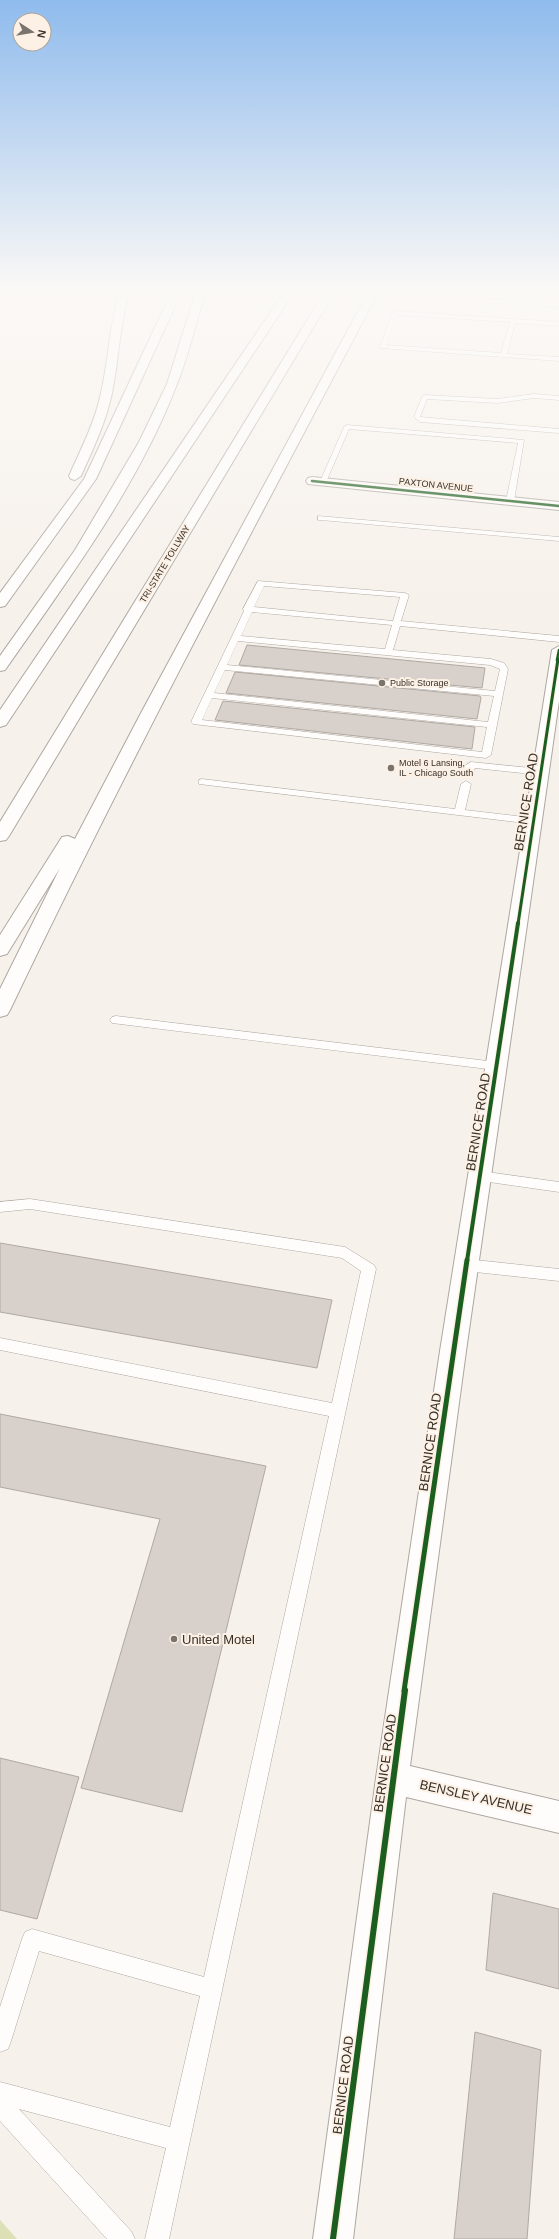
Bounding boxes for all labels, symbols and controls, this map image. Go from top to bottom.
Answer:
north arrow [12,12,52,52]
text: N [35,29,48,39]
street label: PAXTON AVENUE [398,476,474,494]
street label: TRI-STATE TOLLWAY [138,523,192,605]
marker: Public Storage [377,678,387,688]
place label: Public Storage [390,678,449,688]
street label: BERNICE ROAD [511,752,541,852]
place label: Motel 6 Lansing, IL - Chicago South [399,758,473,778]
marker: Motel 6 Lansing, IL - Chicago South [386,763,396,773]
street label: BERNICE ROAD [463,1072,493,1172]
street label: BERNICE ROAD [416,1392,444,1492]
place label: United Motel [182,1632,255,1647]
marker: United Motel [169,1634,179,1644]
street label: BERNICE ROAD [371,1713,399,1813]
street label: BENSLEY AVENUE [418,1777,534,1817]
street label: BERNICE ROAD [330,2035,356,2135]

